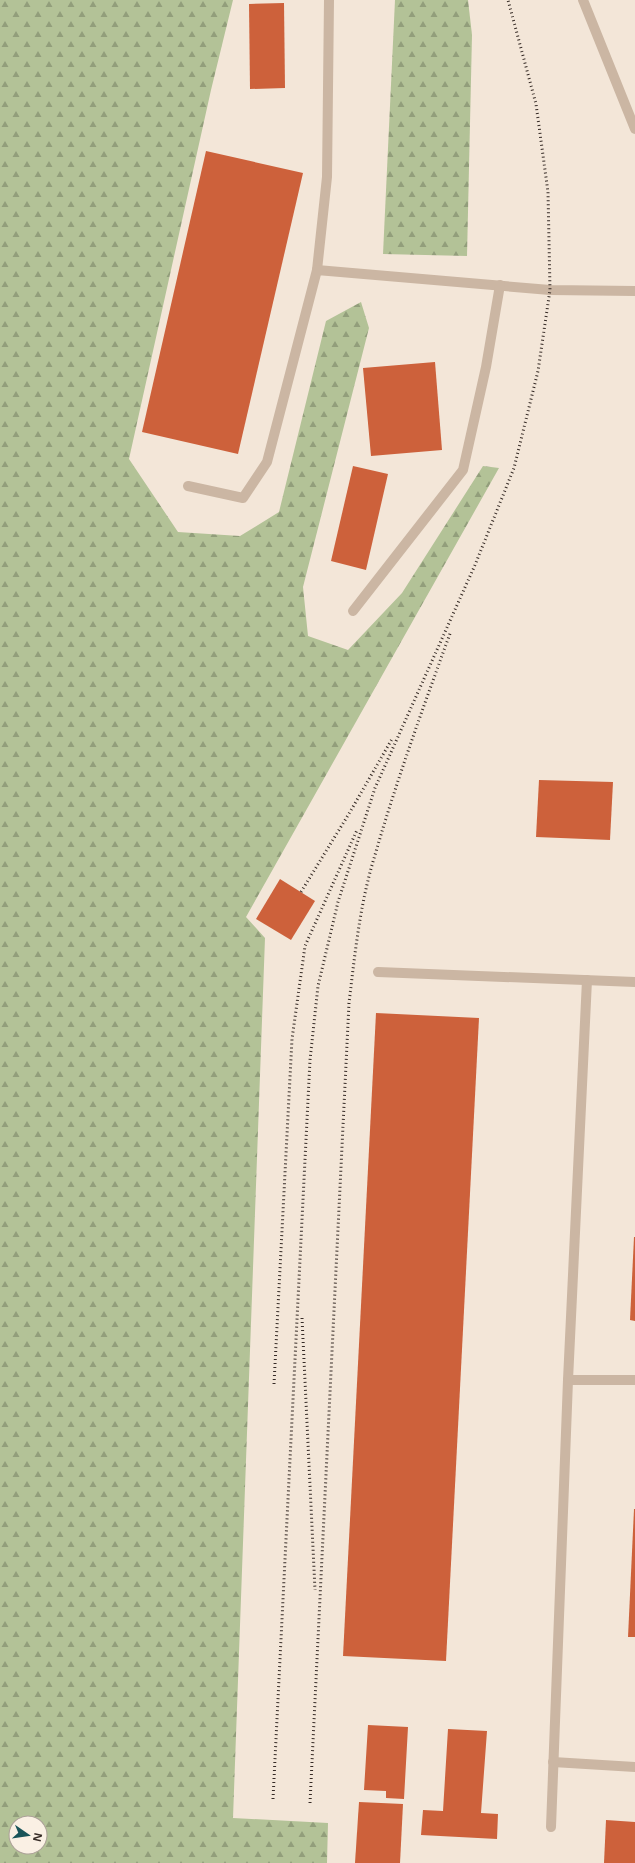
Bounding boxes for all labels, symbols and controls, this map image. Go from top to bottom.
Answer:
north arrow [8,1815,48,1855]
text: N [30,1831,47,1843]

